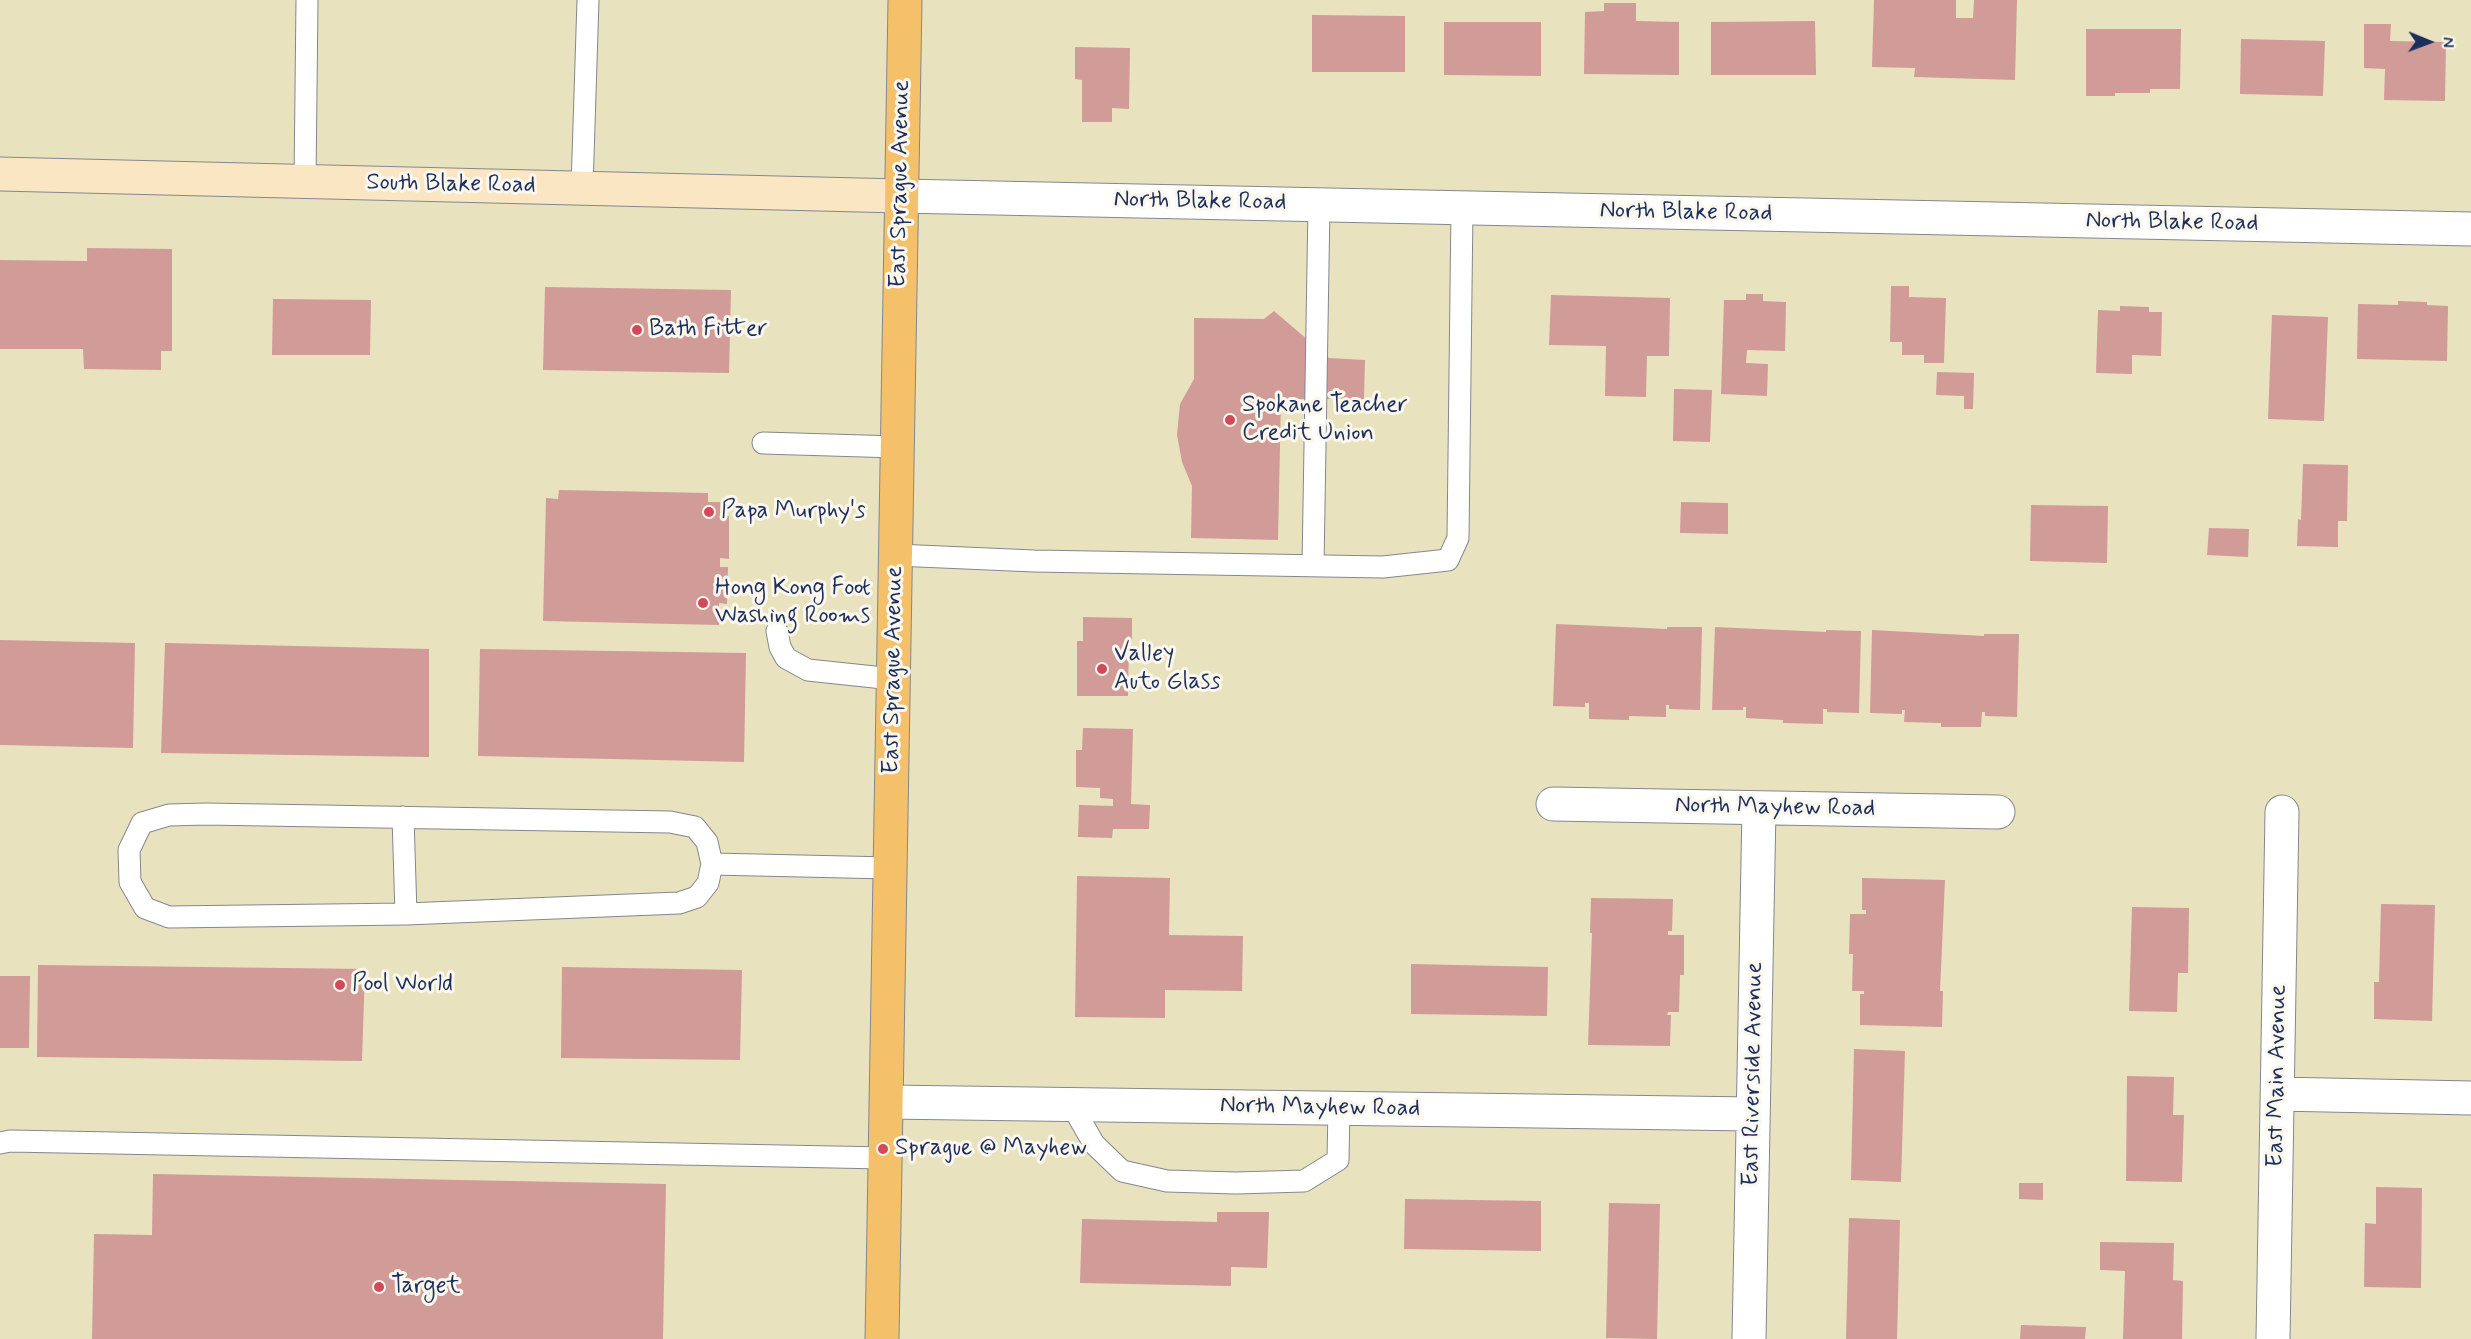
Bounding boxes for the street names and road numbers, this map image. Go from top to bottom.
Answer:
street label: East Sprague Avenue [885,80,917,288]
street label: South Blake Road [366,169,536,201]
street label: North Blake Road [1113,186,1287,218]
street label: North Blake Road [1599,197,1773,229]
street label: North Blake Road [2085,207,2259,239]
street label: East Sprague Avenue [878,566,910,774]
street label: North Mayhew Road [1674,792,1876,824]
street label: East Riverside Avenue [1738,962,1770,1186]
street label: East Main Avenue [2262,984,2294,1168]
street label: North Mayhew Road [1219,1092,1421,1124]

